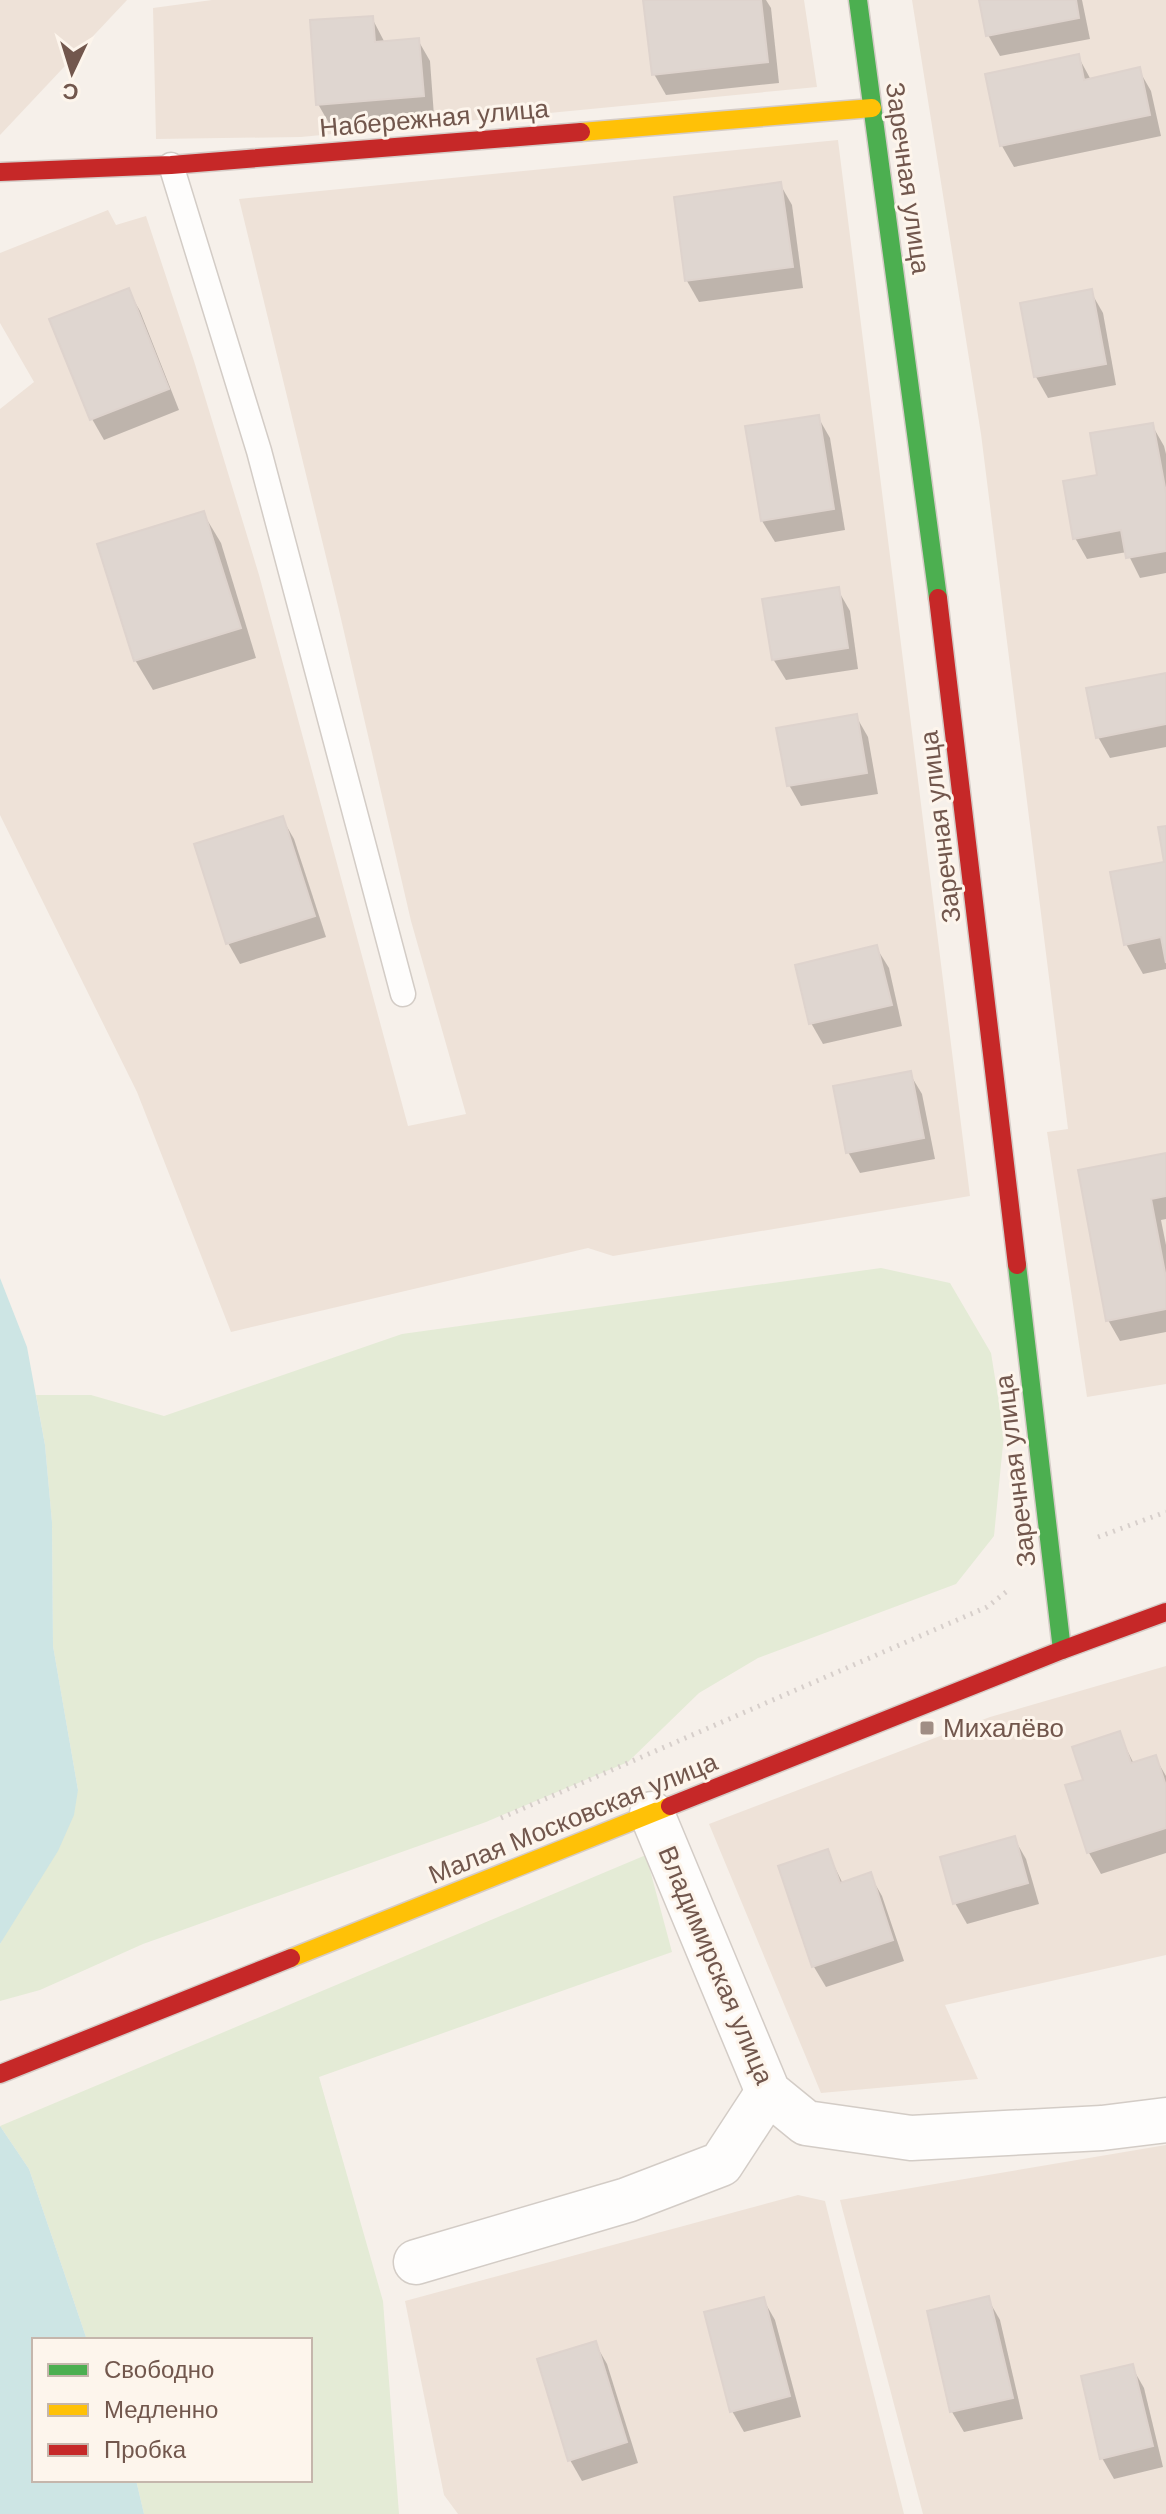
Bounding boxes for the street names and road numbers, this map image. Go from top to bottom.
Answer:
street label: Заречная улица [880,80,936,276]
street label: Набережная улица [318,93,550,143]
street label: Заречная улица [913,729,967,925]
street label: Заречная улица [988,1373,1042,1569]
street label: Малая Московская улица [424,1746,722,1890]
street label: Владимирская улица [652,1841,780,2089]

